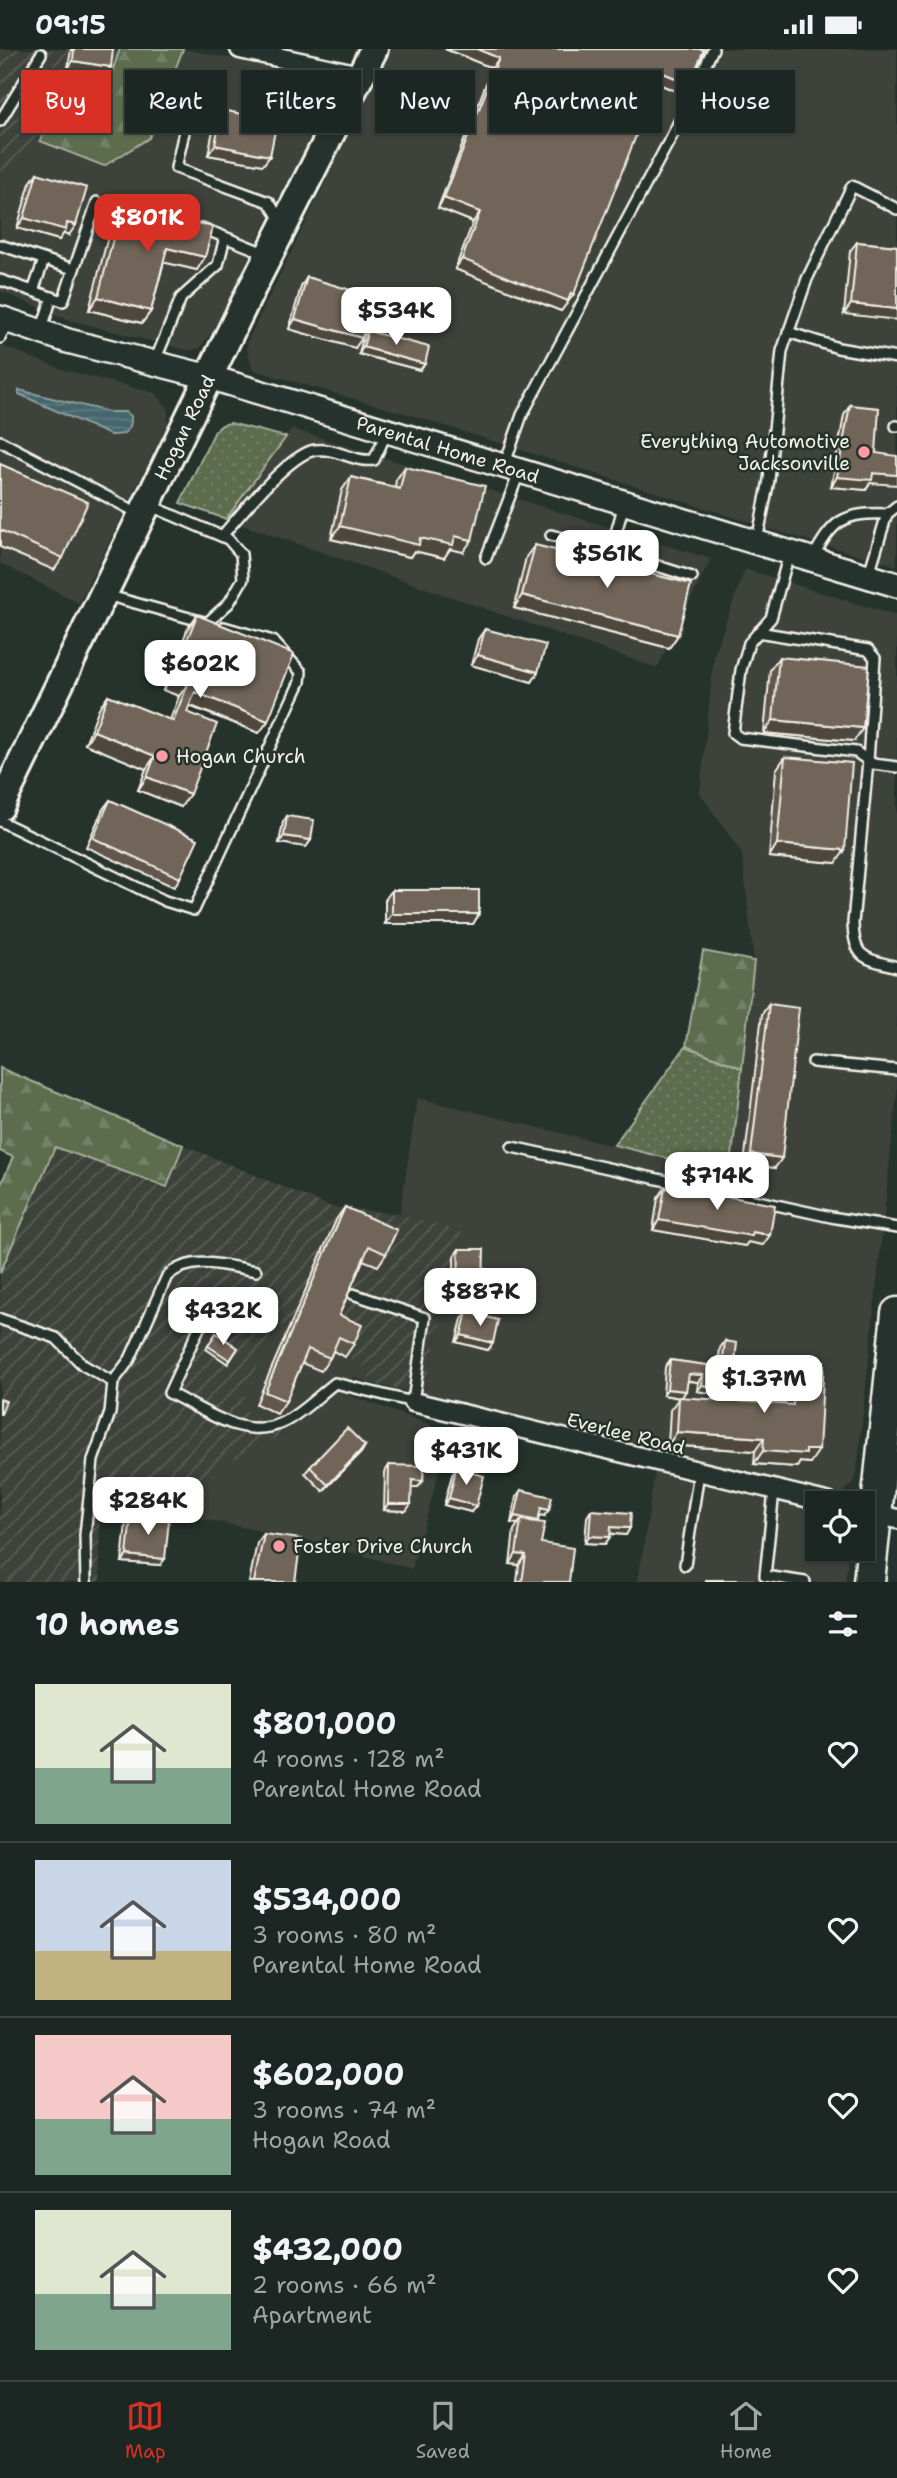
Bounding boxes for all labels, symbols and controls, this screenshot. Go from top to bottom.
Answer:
text: 09:15 [35,7,106,42]
chip: Buy [21,70,111,133]
chip: Rent [125,70,227,133]
chip: Filters [241,70,361,133]
chip: New [375,70,475,133]
chip: Apartment [489,70,662,133]
chip: House [676,70,795,133]
pin: $801K [98,195,196,254]
text: $801K [110,202,184,232]
pin: $534K [347,287,445,347]
text: $534K [357,295,435,325]
street label: Hogan Road [149,371,221,485]
street label: Parental Home Road [353,410,542,489]
place label: Everything Automotive Jacksonville [640,429,850,476]
marker: Everything Automotive Jacksonville [856,444,872,460]
pin: $561K [558,531,656,590]
text: $561K [572,538,642,568]
pin: $602K [151,641,249,700]
text: $602K [161,648,239,678]
place label: Hogan Church [176,744,306,769]
marker: Hogan Church [154,748,170,764]
pin: $714K [668,1153,766,1212]
text: $714K [681,1160,753,1190]
pin: $887K [431,1269,529,1328]
text: $887K [440,1276,520,1306]
pin: $432K [174,1287,272,1347]
text: $432K [184,1295,262,1325]
pin: $1.37M [707,1355,821,1415]
text: $1.37M [721,1363,807,1393]
street label: Everlee Road [564,1407,687,1460]
pin: $431K [417,1427,515,1487]
text: $431K [430,1435,502,1465]
pin: $284K [99,1477,197,1537]
text: $284K [109,1485,187,1515]
map controls [805,1491,875,1561]
button: locate [805,1491,875,1561]
place label: Foster Drive Church [293,1534,473,1559]
marker: Foster Drive Church [271,1538,287,1554]
text: 10 homes [35,1604,180,1645]
icon: filters [824,1605,862,1643]
text: $801,000 [252,1703,396,1744]
icon: home [91,1712,175,1796]
icon: heart [824,1735,862,1773]
text: 4 rooms · 128 m² [252,1744,445,1774]
text: Parental Home Road [252,1774,482,1804]
text: $534,000 [252,1879,402,1920]
icon: home [91,1888,175,1972]
icon: heart [824,1911,862,1949]
text: 3 rooms · 80 m² [252,1920,437,1950]
text: Parental Home Road [252,1950,482,1980]
text: $602,000 [252,2054,405,2095]
icon: home [91,2063,175,2147]
icon: heart [824,2086,862,2124]
text: 3 rooms · 74 m² [252,2095,436,2125]
text: Hogan Road [252,2125,391,2155]
text: $432,000 [252,2229,403,2270]
icon: home [91,2238,175,2322]
icon: heart [824,2261,862,2299]
text: 2 rooms · 66 m² [252,2270,437,2300]
text: Apartment [252,2300,372,2330]
tab: Map [125,2397,166,2464]
tab: Saved [416,2397,470,2464]
tab: Home [720,2397,772,2464]

